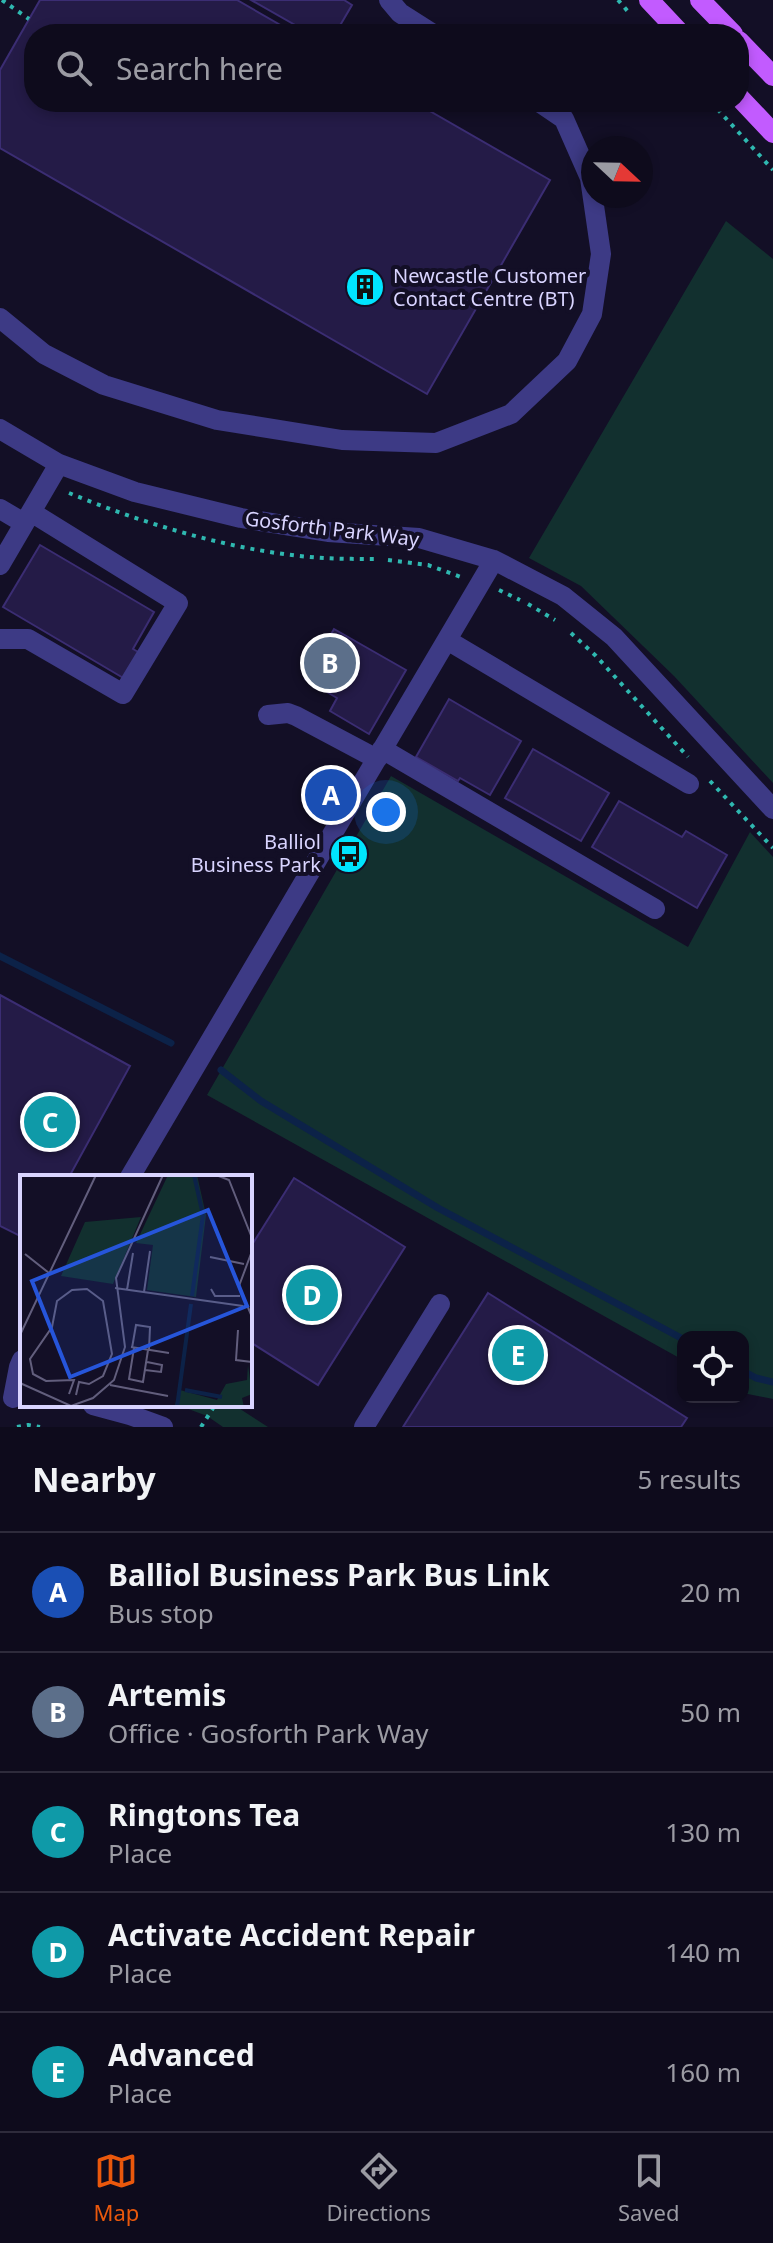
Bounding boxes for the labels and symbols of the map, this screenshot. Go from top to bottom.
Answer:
north arrow [581,136,653,208]
place label: Newcastle Customer Contact Centre (BT) [393,262,586,312]
building icon: Newcastle Customer Contact Centre (BT) [344,266,386,308]
street label: Gosforth Park Way [243,504,422,553]
pin: B [304,633,356,693]
pin: A [305,765,357,825]
your location [366,792,406,832]
place label: Balliol Business Park [191,828,321,878]
bus stop icon: Balliol Business Park [328,833,370,875]
pin: C [24,1092,76,1152]
inset map [20,1175,252,1407]
pin: D [286,1265,338,1325]
pin: E [492,1325,544,1385]

